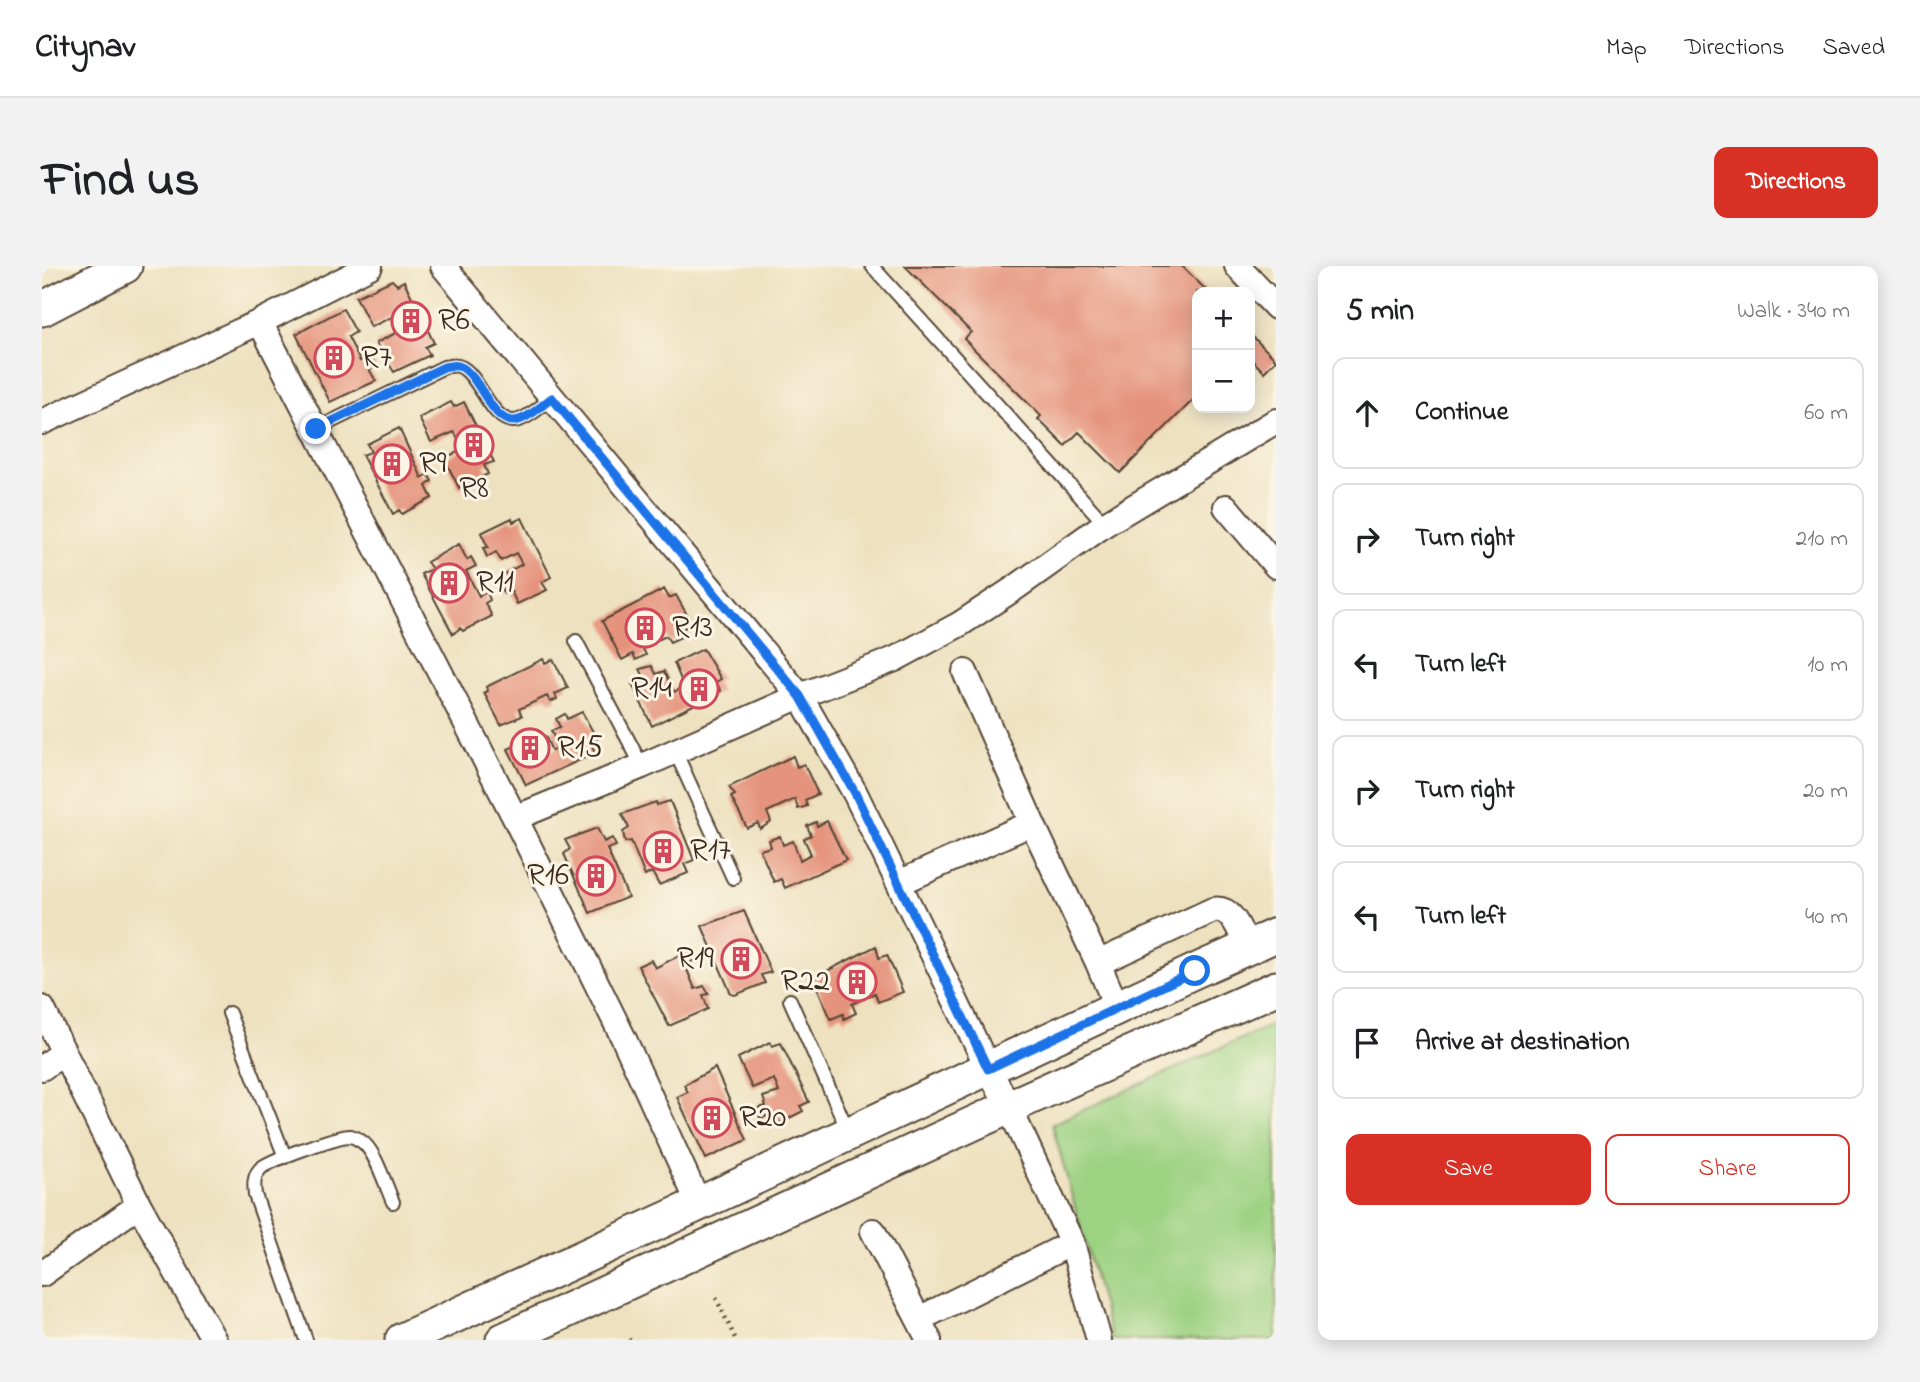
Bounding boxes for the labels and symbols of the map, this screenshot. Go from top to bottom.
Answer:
place label: R6 [438,298,470,345]
building icon: R6 [390,300,432,342]
place label: R7 [361,335,392,382]
building icon: R7 [313,337,355,379]
route end [300,413,331,444]
building icon: R8 [453,424,495,466]
place label: R9 [419,441,447,488]
building icon: R9 [371,443,413,485]
place label: R8 [459,466,489,513]
place label: R11 [476,560,514,607]
building icon: R11 [428,562,470,604]
place label: R13 [672,605,713,652]
building icon: R13 [624,607,666,649]
place label: R14 [631,666,672,713]
building icon: R14 [678,668,720,710]
place label: R15 [557,725,603,772]
building icon: R15 [509,727,551,769]
place label: R17 [690,828,731,875]
building icon: R17 [642,830,684,872]
place label: R16 [527,853,569,900]
building icon: R16 [575,855,617,897]
place label: R19 [676,936,714,983]
building icon: R19 [720,938,762,980]
route start [1179,955,1210,986]
place label: R22 [780,959,830,1006]
building icon: R22 [836,961,878,1003]
place label: R20 [739,1095,786,1142]
building icon: R20 [691,1097,733,1139]

